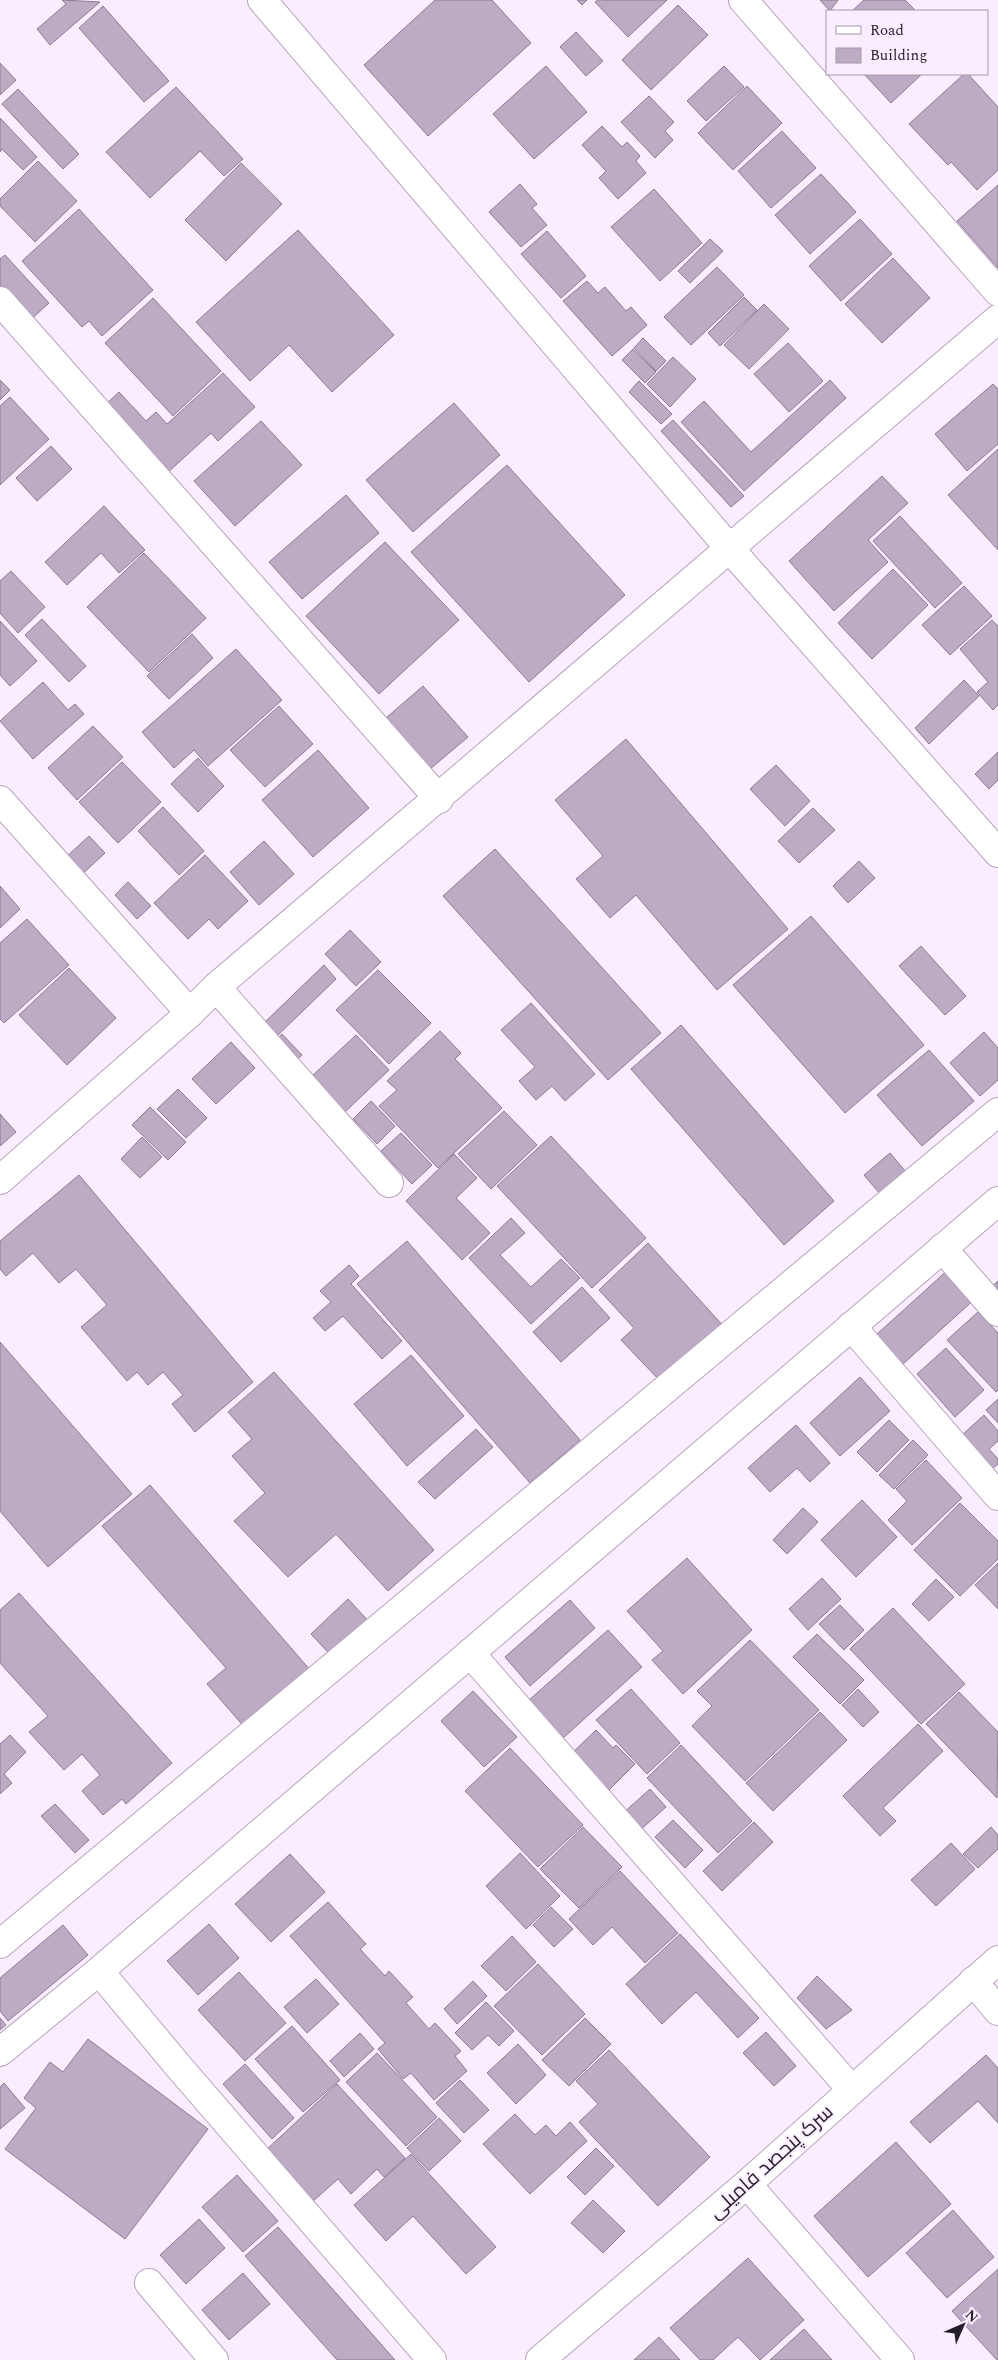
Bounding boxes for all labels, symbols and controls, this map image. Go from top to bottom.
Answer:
legend [826,10,988,75]
text: Road [870,19,904,42]
text: Building [870,44,927,67]
street label: سرک پنجصد فامیلی [702,2097,840,2227]
north arrow [938,2300,988,2350]
text: N [960,2305,983,2328]

